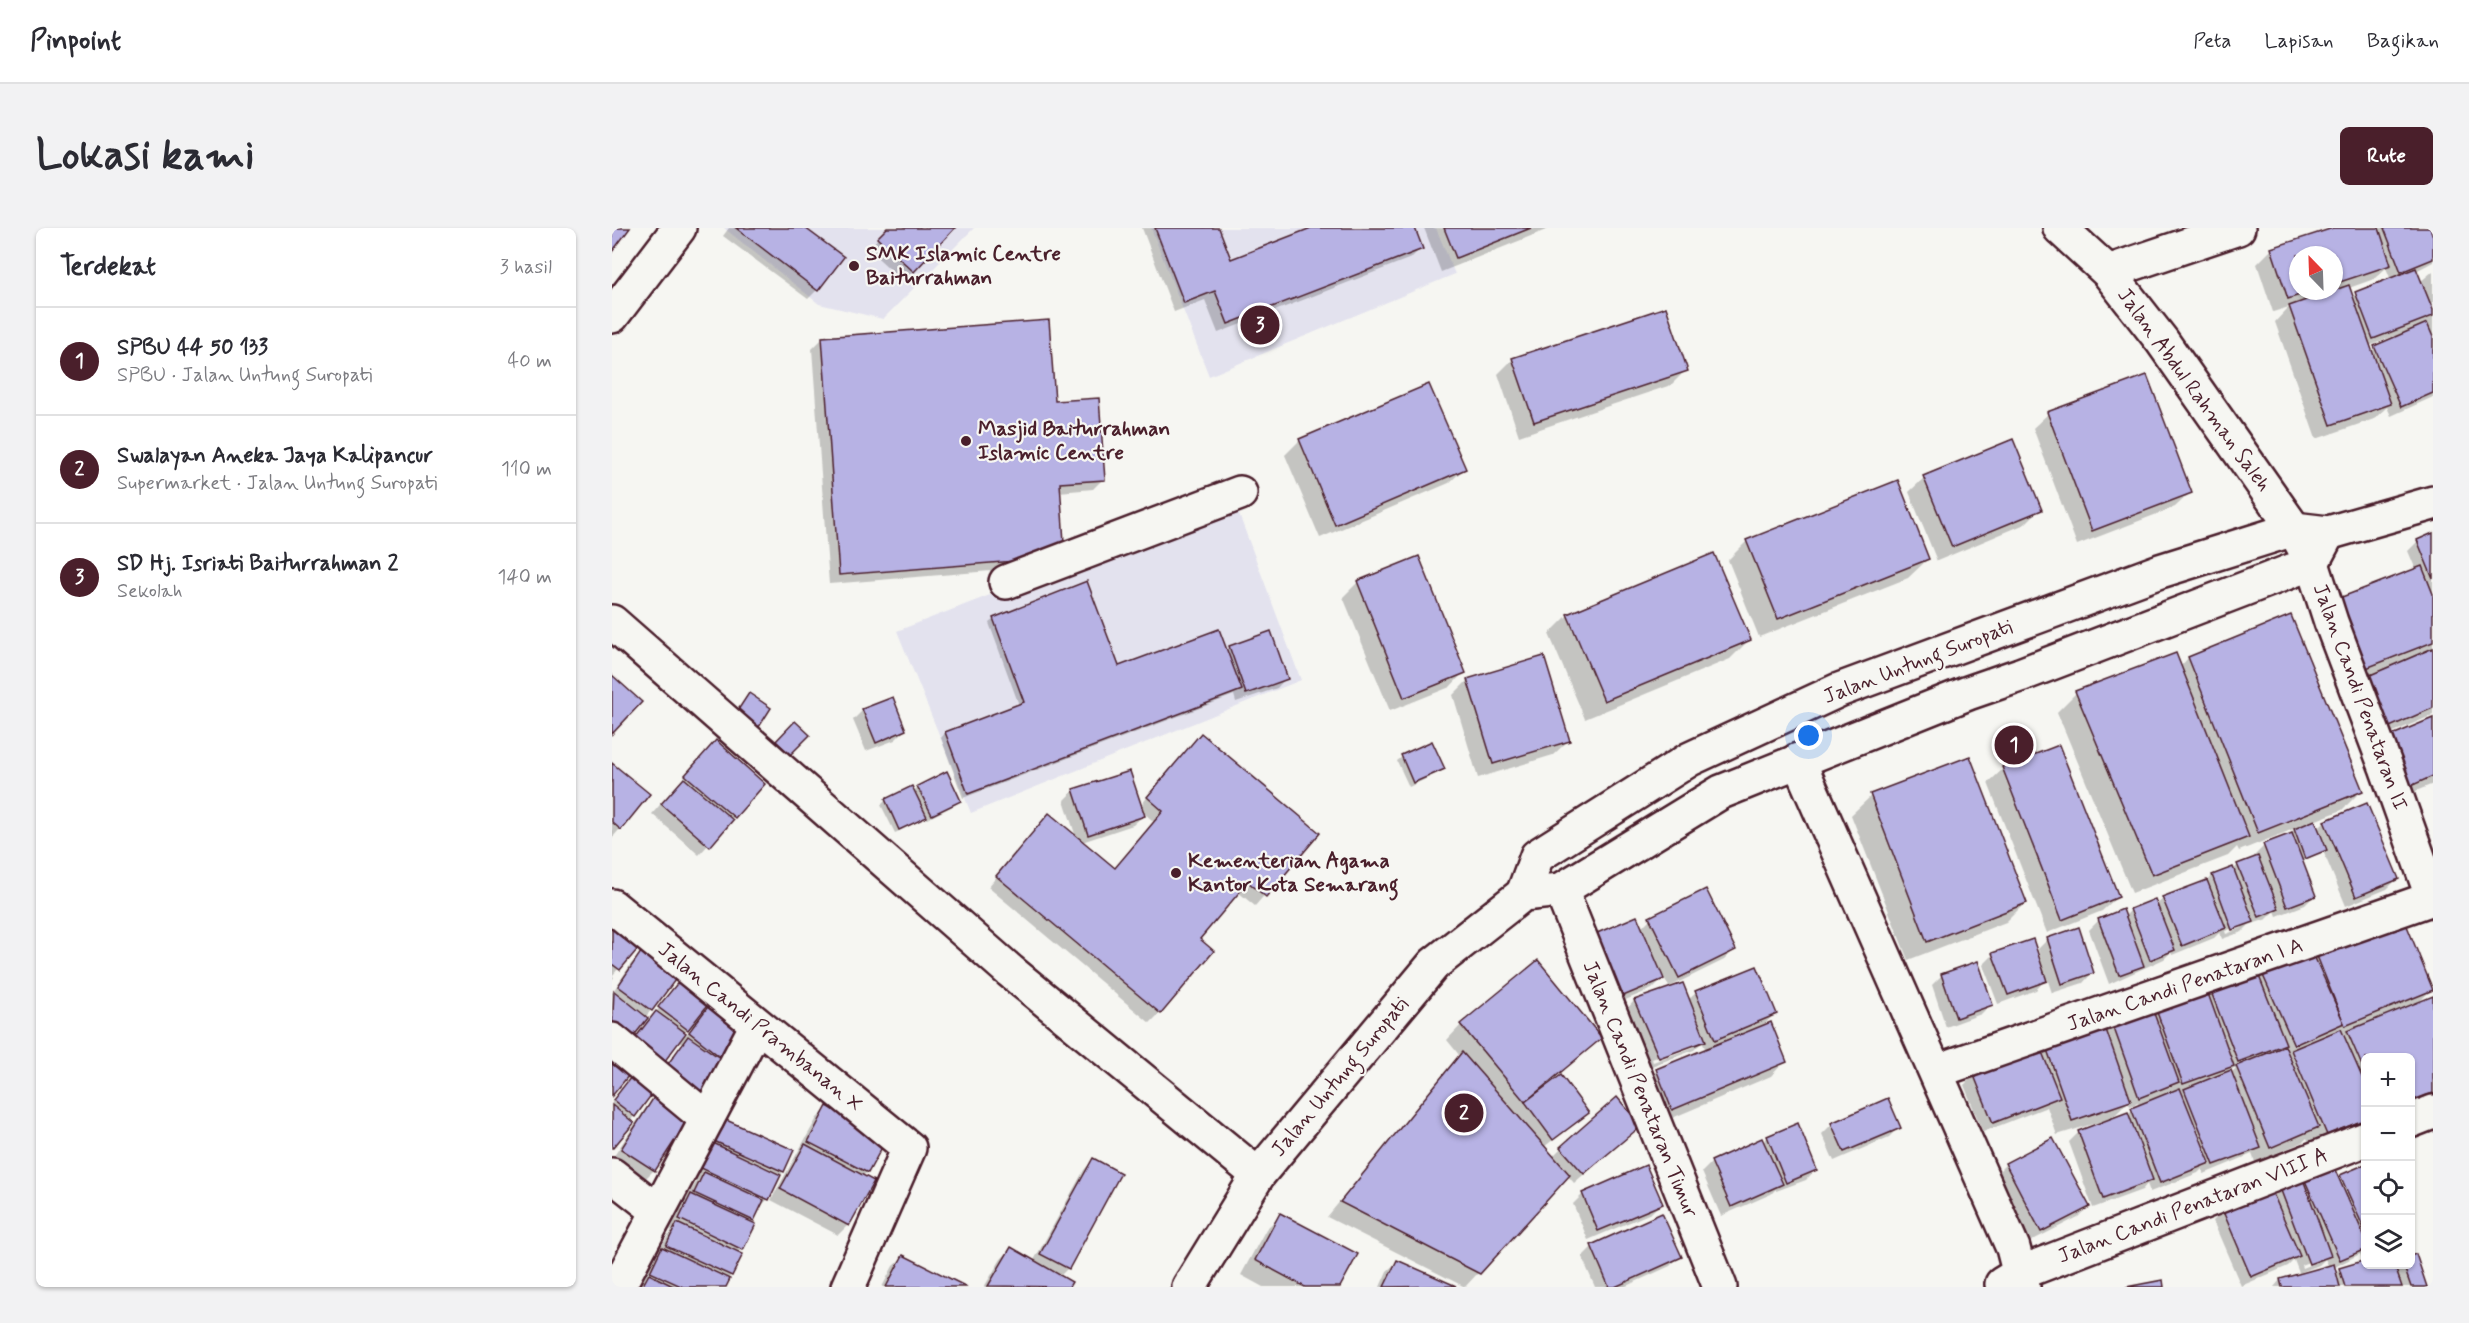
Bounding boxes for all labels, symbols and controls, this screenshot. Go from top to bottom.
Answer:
text: Pinpoint [30,23,121,60]
text: Peta [2193,27,2232,55]
text: Lapisan [2265,27,2334,55]
text: Bagikan [2367,27,2439,55]
button: Rute [2340,127,2433,185]
text: Lokasi kami [36,129,255,184]
place label: SMK Islamic Centre Baiturrahman [866,240,1061,292]
north arrow [2289,246,2343,300]
text: Terdekat [60,250,156,284]
text: 3 hasil [500,254,552,281]
marker: SMK Islamic Centre Baiturrahman [847,259,861,273]
street label: Jalan Abdul Rahman Saleh [2110,282,2278,498]
pin: 3 [1240,302,1280,348]
text: SPBU 44 50 133 [117,334,268,362]
text: 1 [75,348,84,375]
text: 40 m [508,348,552,375]
text: SPBU · Jalan Untung Suropati [117,362,373,389]
place label: Masjid Baiturrahman Islamic Centre [978,415,1170,467]
marker: Masjid Baiturrahman Islamic Centre [959,434,973,448]
text: Swalayan Aneka Jaya Kalipancur [117,442,433,470]
text: 2 [75,456,84,483]
text: 110 m [501,456,552,483]
text: Supermarket · Jalan Untung Suropati [117,470,437,497]
text: SD Hj. Isriati Baiturrahman 2 [117,550,398,578]
text: 3 [75,564,84,591]
text: 140 m [498,564,552,591]
text: Sekolah [117,578,183,605]
street label: Jalan Candi Penataran II [2306,580,2414,814]
street label: Jalan Untung Suropati [1819,613,2017,713]
your location [1794,721,1823,750]
pin: 1 [1994,722,2034,768]
place label: Kementerian Agama Kantor Kota Semarang [1188,847,1399,901]
marker: Kementerian Agama Kantor Kota Semarang [1169,866,1183,880]
street label: Jalan Candi Penataran I A [2063,931,2307,1039]
street label: Jalan Candi Prambanan X [652,936,868,1118]
street label: Jalan Candi Penataran Timur [1576,956,1705,1222]
street label: Jalan Untung Suropati [1265,991,1417,1164]
map controls [2361,1053,2415,1269]
button: + [2361,1053,2415,1107]
pin: 2 [1444,1090,1484,1136]
button: − [2361,1107,2415,1161]
street label: Jalan Candi Penataran VIII A [2054,1141,2332,1271]
button: locate [2361,1161,2415,1215]
button: layers [2361,1215,2415,1269]

